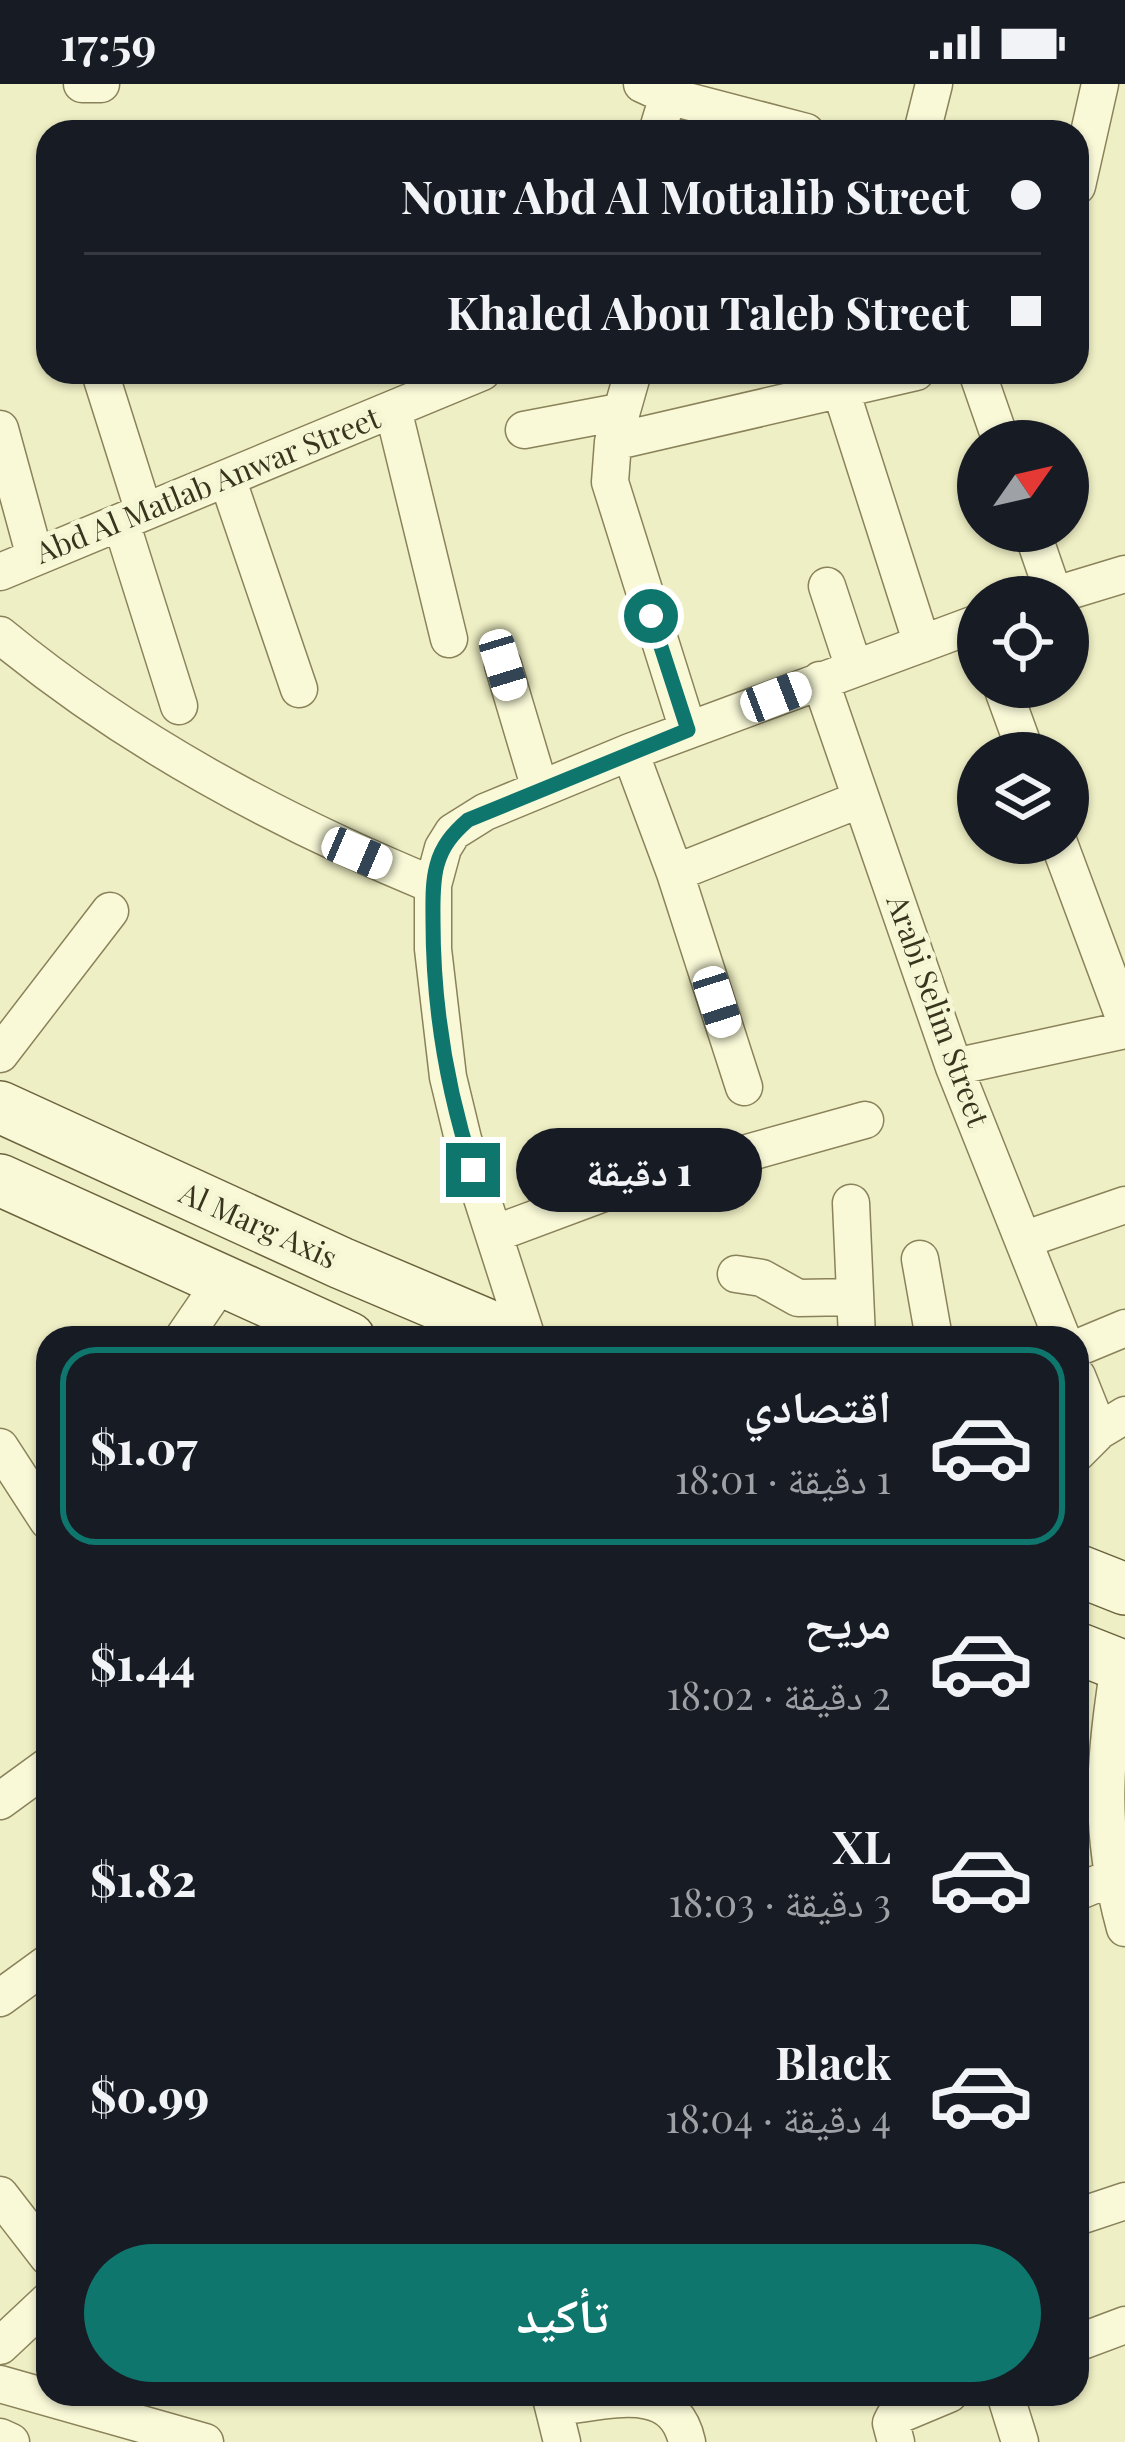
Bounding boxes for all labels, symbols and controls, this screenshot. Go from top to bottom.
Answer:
text: 17:59 [60,12,156,72]
text: Nour Abd Al Mottalib Street [401,165,969,225]
text: Khaled Abou Taleb Street [447,281,969,341]
street label: Abd Al Matlab Anwar Street [28,397,386,572]
north arrow [957,420,1089,552]
map controls [957,420,1089,864]
button: locate [957,576,1089,708]
route start [624,589,678,643]
car [475,625,531,705]
car [736,667,816,727]
button: layers [957,732,1089,864]
car [317,822,397,884]
street label: Arabi Selim Street [878,888,999,1132]
car [689,962,745,1042]
callout: 1 دقيقة [515,1128,761,1212]
route end [446,1143,500,1197]
text: 1 دقيقة [586,1144,692,1196]
street label: Al Marg Axis [173,1171,344,1277]
text: اقتصادي [744,1374,891,1434]
icon: car [927,1392,1035,1500]
text: $1.07 [90,1416,197,1476]
text: 1 دقيقة · 18:01 [675,1452,891,1504]
text: مريح [804,1590,891,1650]
icon: car [927,1608,1035,1716]
text: $1.44 [90,1632,195,1692]
text: 2 دقيقة · 18:02 [666,1668,891,1720]
text: XL [832,1815,891,1875]
icon: car [927,1824,1035,1932]
text: $1.82 [90,1848,197,1908]
text: 3 دقيقة · 18:03 [669,1875,891,1927]
text: Black [775,2031,891,2091]
icon: car [927,2040,1035,2148]
text: $0.99 [90,2064,209,2124]
text: 4 دقيقة · 18:04 [665,2091,891,2143]
button: تأكيد [84,2244,1041,2382]

